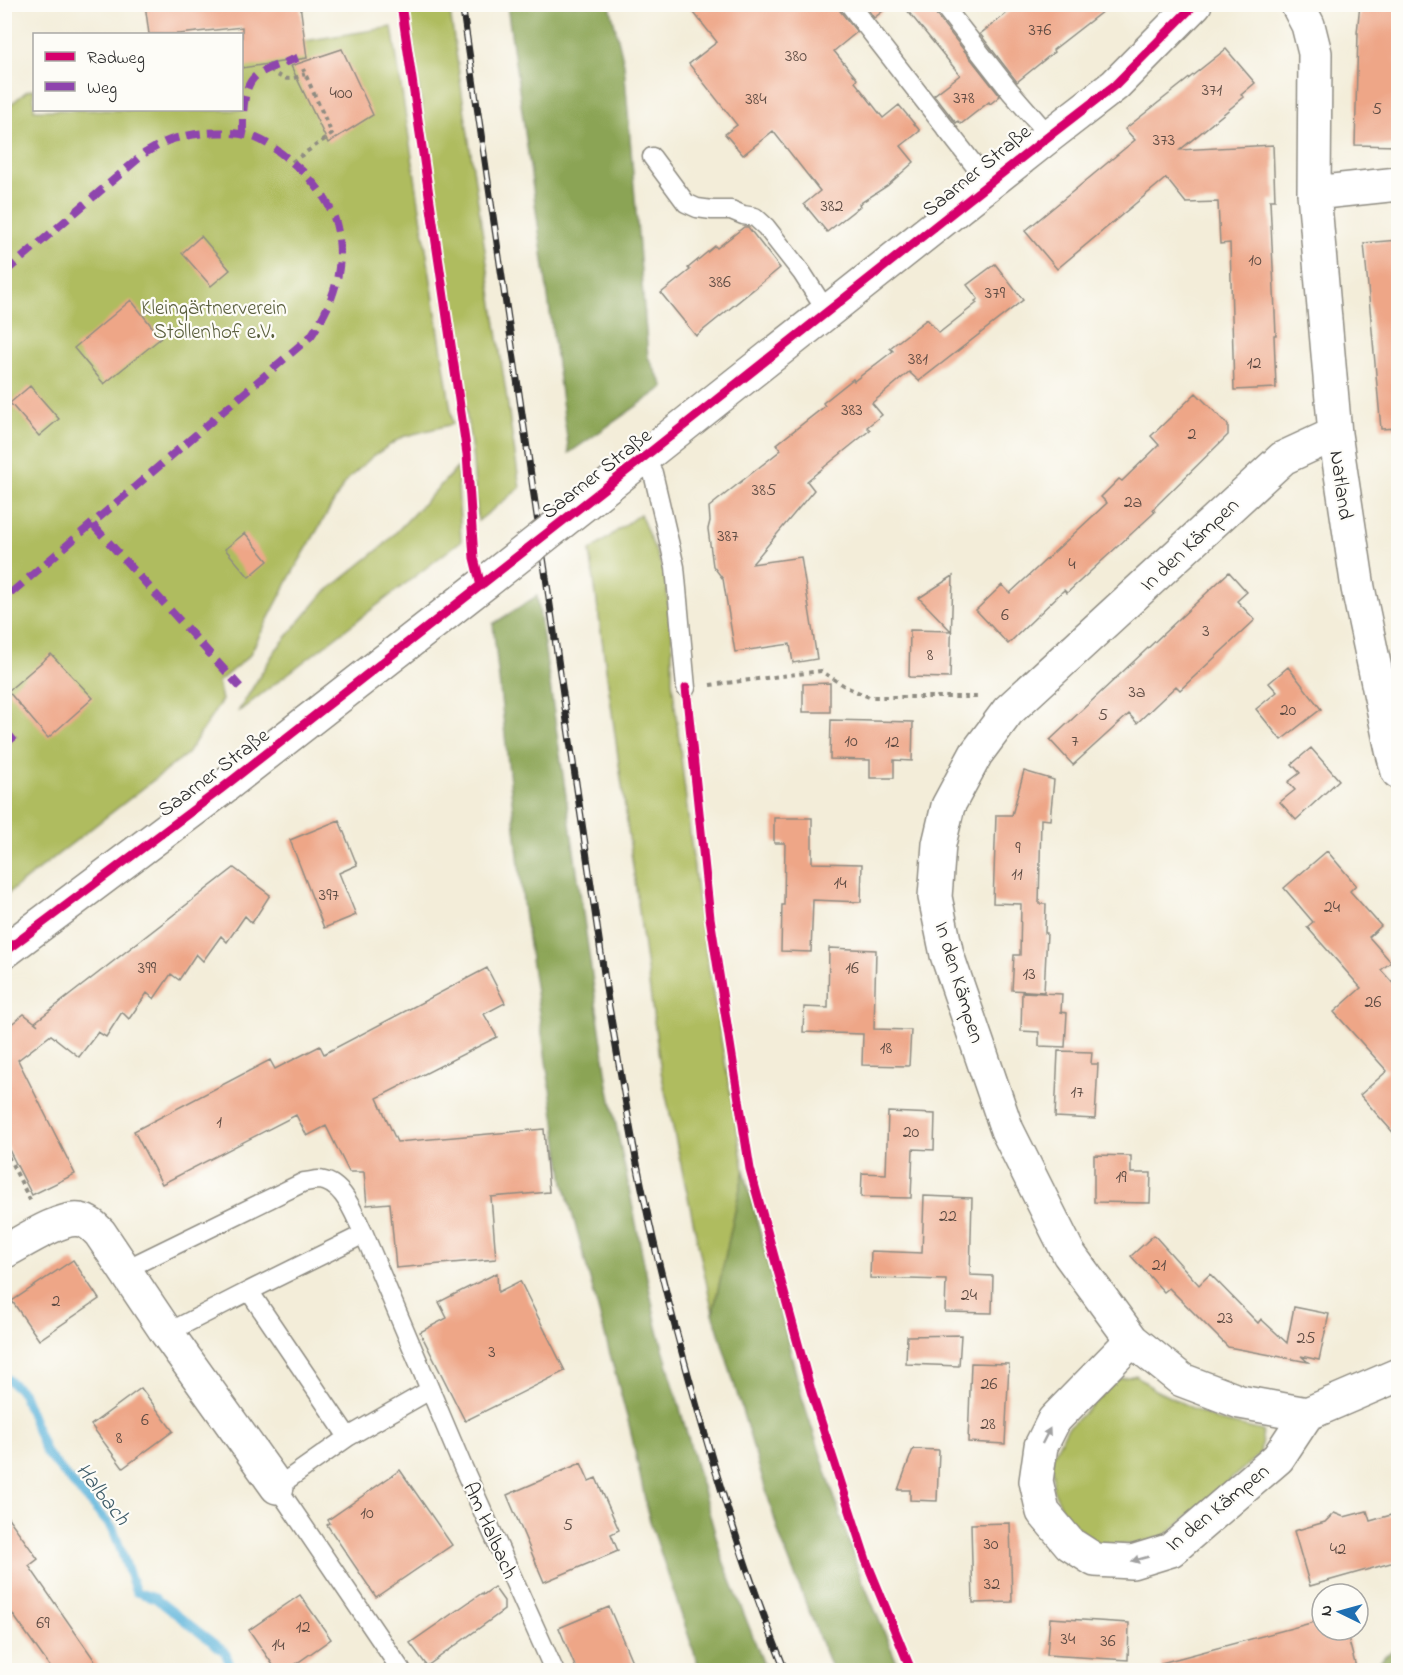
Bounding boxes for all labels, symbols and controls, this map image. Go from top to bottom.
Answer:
house number: 376 [1029,18,1051,44]
legend [33,33,243,111]
house number: 380 [785,44,807,70]
text: Radweg [87,46,145,73]
text: Weg [87,76,117,103]
house number: 371 [1202,78,1223,104]
house number: 400 [330,81,353,107]
house number: 378 [953,86,975,112]
house number: 384 [745,87,767,113]
house number: 5 [1372,97,1382,123]
street label: Saarner Straße [916,118,1039,225]
house number: 373 [1153,128,1175,154]
house number: 382 [820,194,844,220]
house number: 10 [1248,248,1262,274]
house number: 386 [709,270,731,296]
house number: 379 [985,281,1006,307]
park label: Kleingärtnerverein Stollenhof e.V. [141,294,287,348]
house number: 381 [908,347,928,373]
house number: 12 [1247,351,1261,377]
house number: 383 [841,398,863,424]
street label: Saarner Straße [536,421,659,527]
house number: 2 [1188,422,1197,448]
street label: Natland [1320,449,1360,522]
house number: 385 [752,478,776,504]
house number: 2a [1124,490,1142,516]
street label: In den Kämpen [1134,492,1247,599]
house number: 387 [717,524,739,550]
house number: 4 [1068,552,1076,578]
house number: 6 [1001,603,1009,629]
house number: 3 [1202,619,1210,645]
house number: 8 [927,643,934,669]
house number: 3a [1128,680,1146,706]
house number: 20 [1280,698,1297,724]
house number: 5 [1098,703,1108,729]
street label: Saarner Straße [152,721,277,826]
house number: 10 [844,729,858,755]
house number: 7 [1071,729,1079,755]
house number: 12 [885,730,899,756]
house number: 9 [1015,836,1021,862]
house number: 11 [1011,862,1023,888]
house number: 14 [833,871,847,897]
house number: 397 [319,883,340,909]
house number: 24 [1324,895,1341,921]
street label: In den Kämpen [925,918,991,1047]
house number: 399 [138,956,157,982]
house number: 16 [845,956,859,982]
house number: 13 [1022,962,1036,988]
house number: 26 [1365,990,1382,1016]
house number: 18 [880,1036,892,1062]
house number: 17 [1070,1080,1084,1106]
house number: 1 [216,1110,222,1136]
house number: 20 [903,1120,920,1146]
house number: 19 [1115,1165,1127,1191]
house number: 22 [939,1204,957,1230]
house number: 21 [1152,1253,1167,1279]
house number: 24 [961,1283,978,1309]
house number: 2 [52,1289,61,1315]
house number: 23 [1217,1306,1233,1332]
house number: 25 [1296,1326,1316,1352]
house number: 3 [488,1340,496,1366]
house number: 26 [981,1372,998,1398]
house number: 6 [141,1408,149,1434]
house number: 28 [980,1412,996,1438]
house number: 8 [116,1426,123,1452]
one-way arrow [1041,1427,1051,1444]
water label: Halbach [67,1457,137,1534]
street label: In den Kämpen [1160,1457,1277,1560]
street label: Am Halbach [454,1478,524,1584]
house number: 10 [360,1501,374,1527]
house number: 5 [563,1513,573,1539]
house number: 30 [983,1532,999,1558]
house number: 42 [1330,1537,1346,1563]
one-way arrow [1131,1555,1149,1564]
house number: 32 [984,1572,1000,1598]
north arrow [1310,1582,1370,1642]
text: N [1315,1604,1339,1617]
house number: 69 [36,1611,50,1637]
house number: 12 [296,1615,310,1641]
house number: 34 [1061,1627,1076,1653]
house number: 36 [1100,1629,1116,1655]
house number: 14 [271,1633,285,1659]

